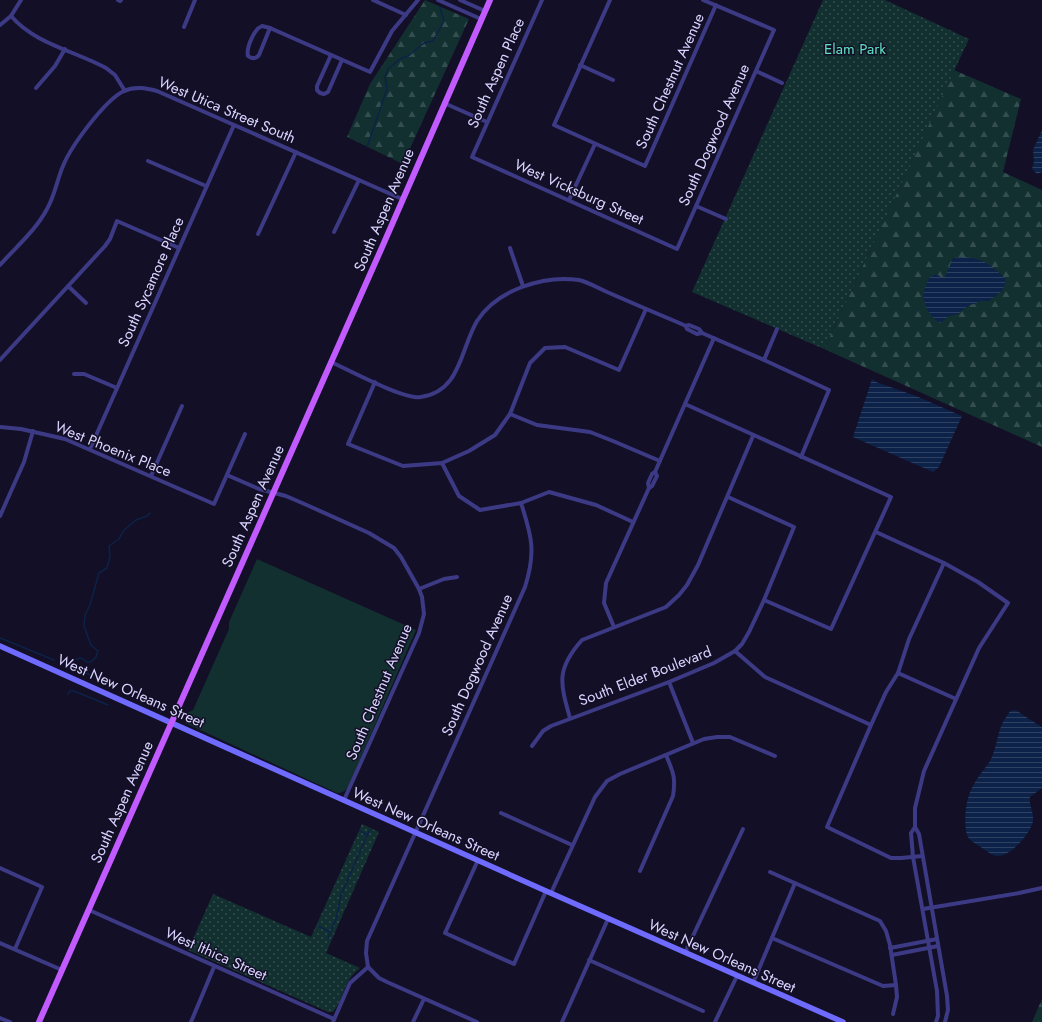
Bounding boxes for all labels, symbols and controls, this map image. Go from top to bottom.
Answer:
street label: South Chestnut Avenue [630,9,710,152]
street label: South Aspen Place [462,14,530,132]
park label: Elam Park [824,38,886,60]
street label: South Dogwood Avenue [673,60,755,210]
street label: West Utica Street South [155,71,299,149]
street label: South Aspen Avenue [348,145,420,275]
street label: West Vicksburg Street [511,154,647,231]
street label: South Sycamore Place [112,213,190,350]
street label: West Phoenix Place [51,416,175,483]
street label: South Aspen Avenue [216,441,290,571]
street label: South Dogwood Avenue [436,590,518,740]
street label: South Chestnut Avenue [340,620,418,764]
street label: South Elder Boulevard [575,641,715,711]
street label: West New Orleans Street [54,649,208,734]
street label: South Aspen Avenue [85,737,159,867]
street label: West New Orleans Street [349,782,503,867]
street label: West New Orleans Street [645,914,799,999]
street label: West Ithica Street [162,922,271,986]

